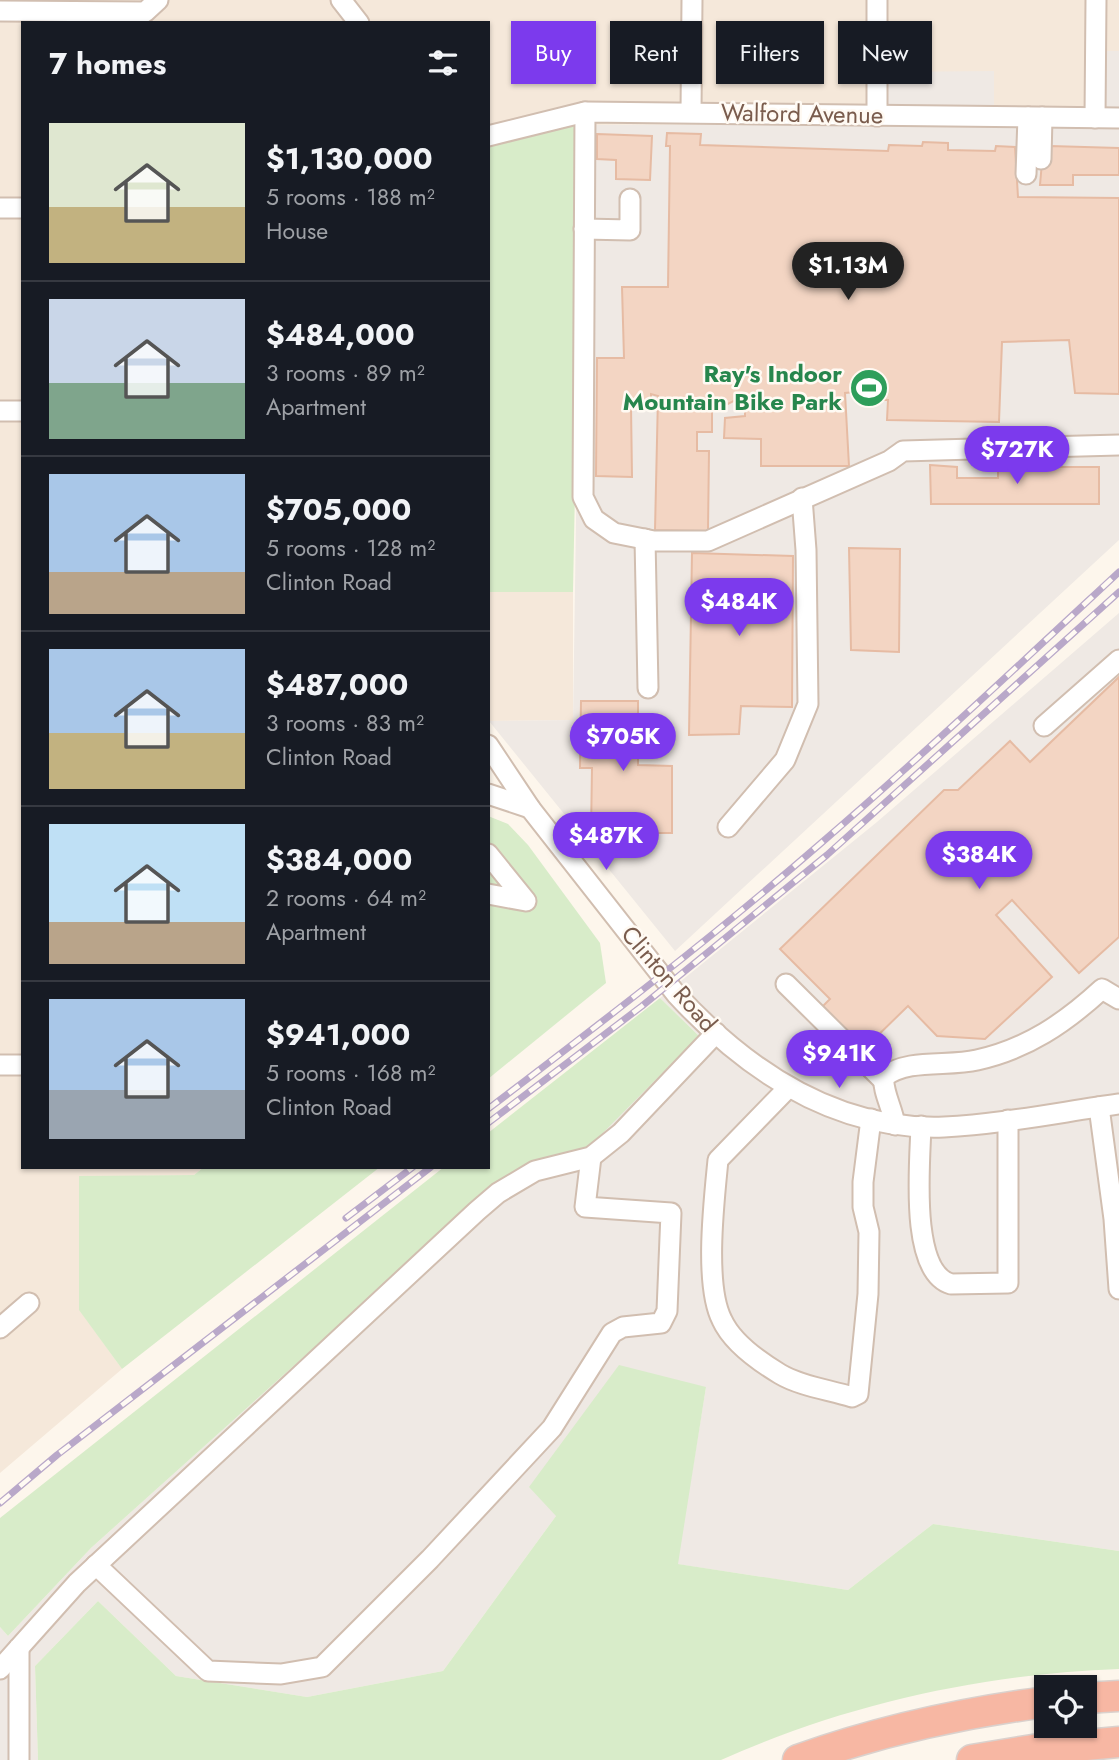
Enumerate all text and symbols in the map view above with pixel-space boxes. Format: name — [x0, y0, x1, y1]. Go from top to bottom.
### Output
chip: Buy — [511, 21, 596, 84]
chip: Rent — [610, 21, 702, 84]
chip: Filters — [716, 21, 824, 84]
chip: New — [838, 21, 932, 84]
text: 7 homes — [49, 42, 166, 85]
icon: filters — [424, 44, 462, 82]
street label: Walford Avenue — [721, 95, 883, 132]
text: $1,130,000 — [266, 137, 433, 180]
icon: home — [105, 151, 189, 235]
text: 5 rooms · 188 m² — [266, 180, 435, 214]
text: House — [266, 214, 328, 248]
pin: $1.13M — [791, 243, 905, 302]
text: $1.13M — [808, 248, 888, 282]
text: $484,000 — [266, 313, 415, 356]
icon: home — [105, 327, 189, 411]
text: 3 rooms · 89 m² — [266, 356, 425, 390]
place label: Ray's Indoor Mountain Bike Park — [623, 356, 842, 419]
sports icon: Ray's Indoor Mountain Bike Park — [848, 367, 890, 409]
text: Apartment — [266, 390, 366, 424]
pin: $727K — [968, 426, 1066, 486]
text: $727K — [980, 432, 1054, 466]
text: $705,000 — [266, 488, 411, 531]
icon: home — [105, 502, 189, 586]
text: 5 rooms · 128 m² — [266, 531, 435, 565]
text: Clinton Road — [266, 565, 392, 599]
pin: $484K — [690, 578, 788, 638]
text: $484K — [701, 584, 777, 618]
text: $487,000 — [266, 663, 408, 706]
icon: home — [105, 677, 189, 761]
text: 3 rooms · 83 m² — [266, 706, 424, 740]
pin: $705K — [574, 714, 672, 773]
text: $705K — [586, 719, 660, 753]
text: Clinton Road — [266, 740, 392, 774]
pin: $487K — [557, 812, 655, 872]
text: $487K — [569, 818, 643, 852]
pin: $384K — [930, 832, 1028, 891]
text: $384K — [941, 837, 1017, 871]
text: $384,000 — [266, 838, 412, 881]
icon: home — [105, 852, 189, 936]
text: 2 rooms · 64 m² — [266, 881, 426, 915]
text: Apartment — [266, 915, 366, 949]
street label: Clinton Road — [613, 918, 726, 1040]
text: $941,000 — [266, 1013, 410, 1056]
icon: home — [105, 1027, 189, 1111]
pin: $941K — [790, 1030, 888, 1090]
text: $941K — [802, 1036, 876, 1070]
text: 5 rooms · 168 m² — [266, 1056, 435, 1090]
text: Clinton Road — [266, 1090, 392, 1124]
map controls — [1034, 1675, 1097, 1738]
button: locate — [1034, 1675, 1097, 1738]

